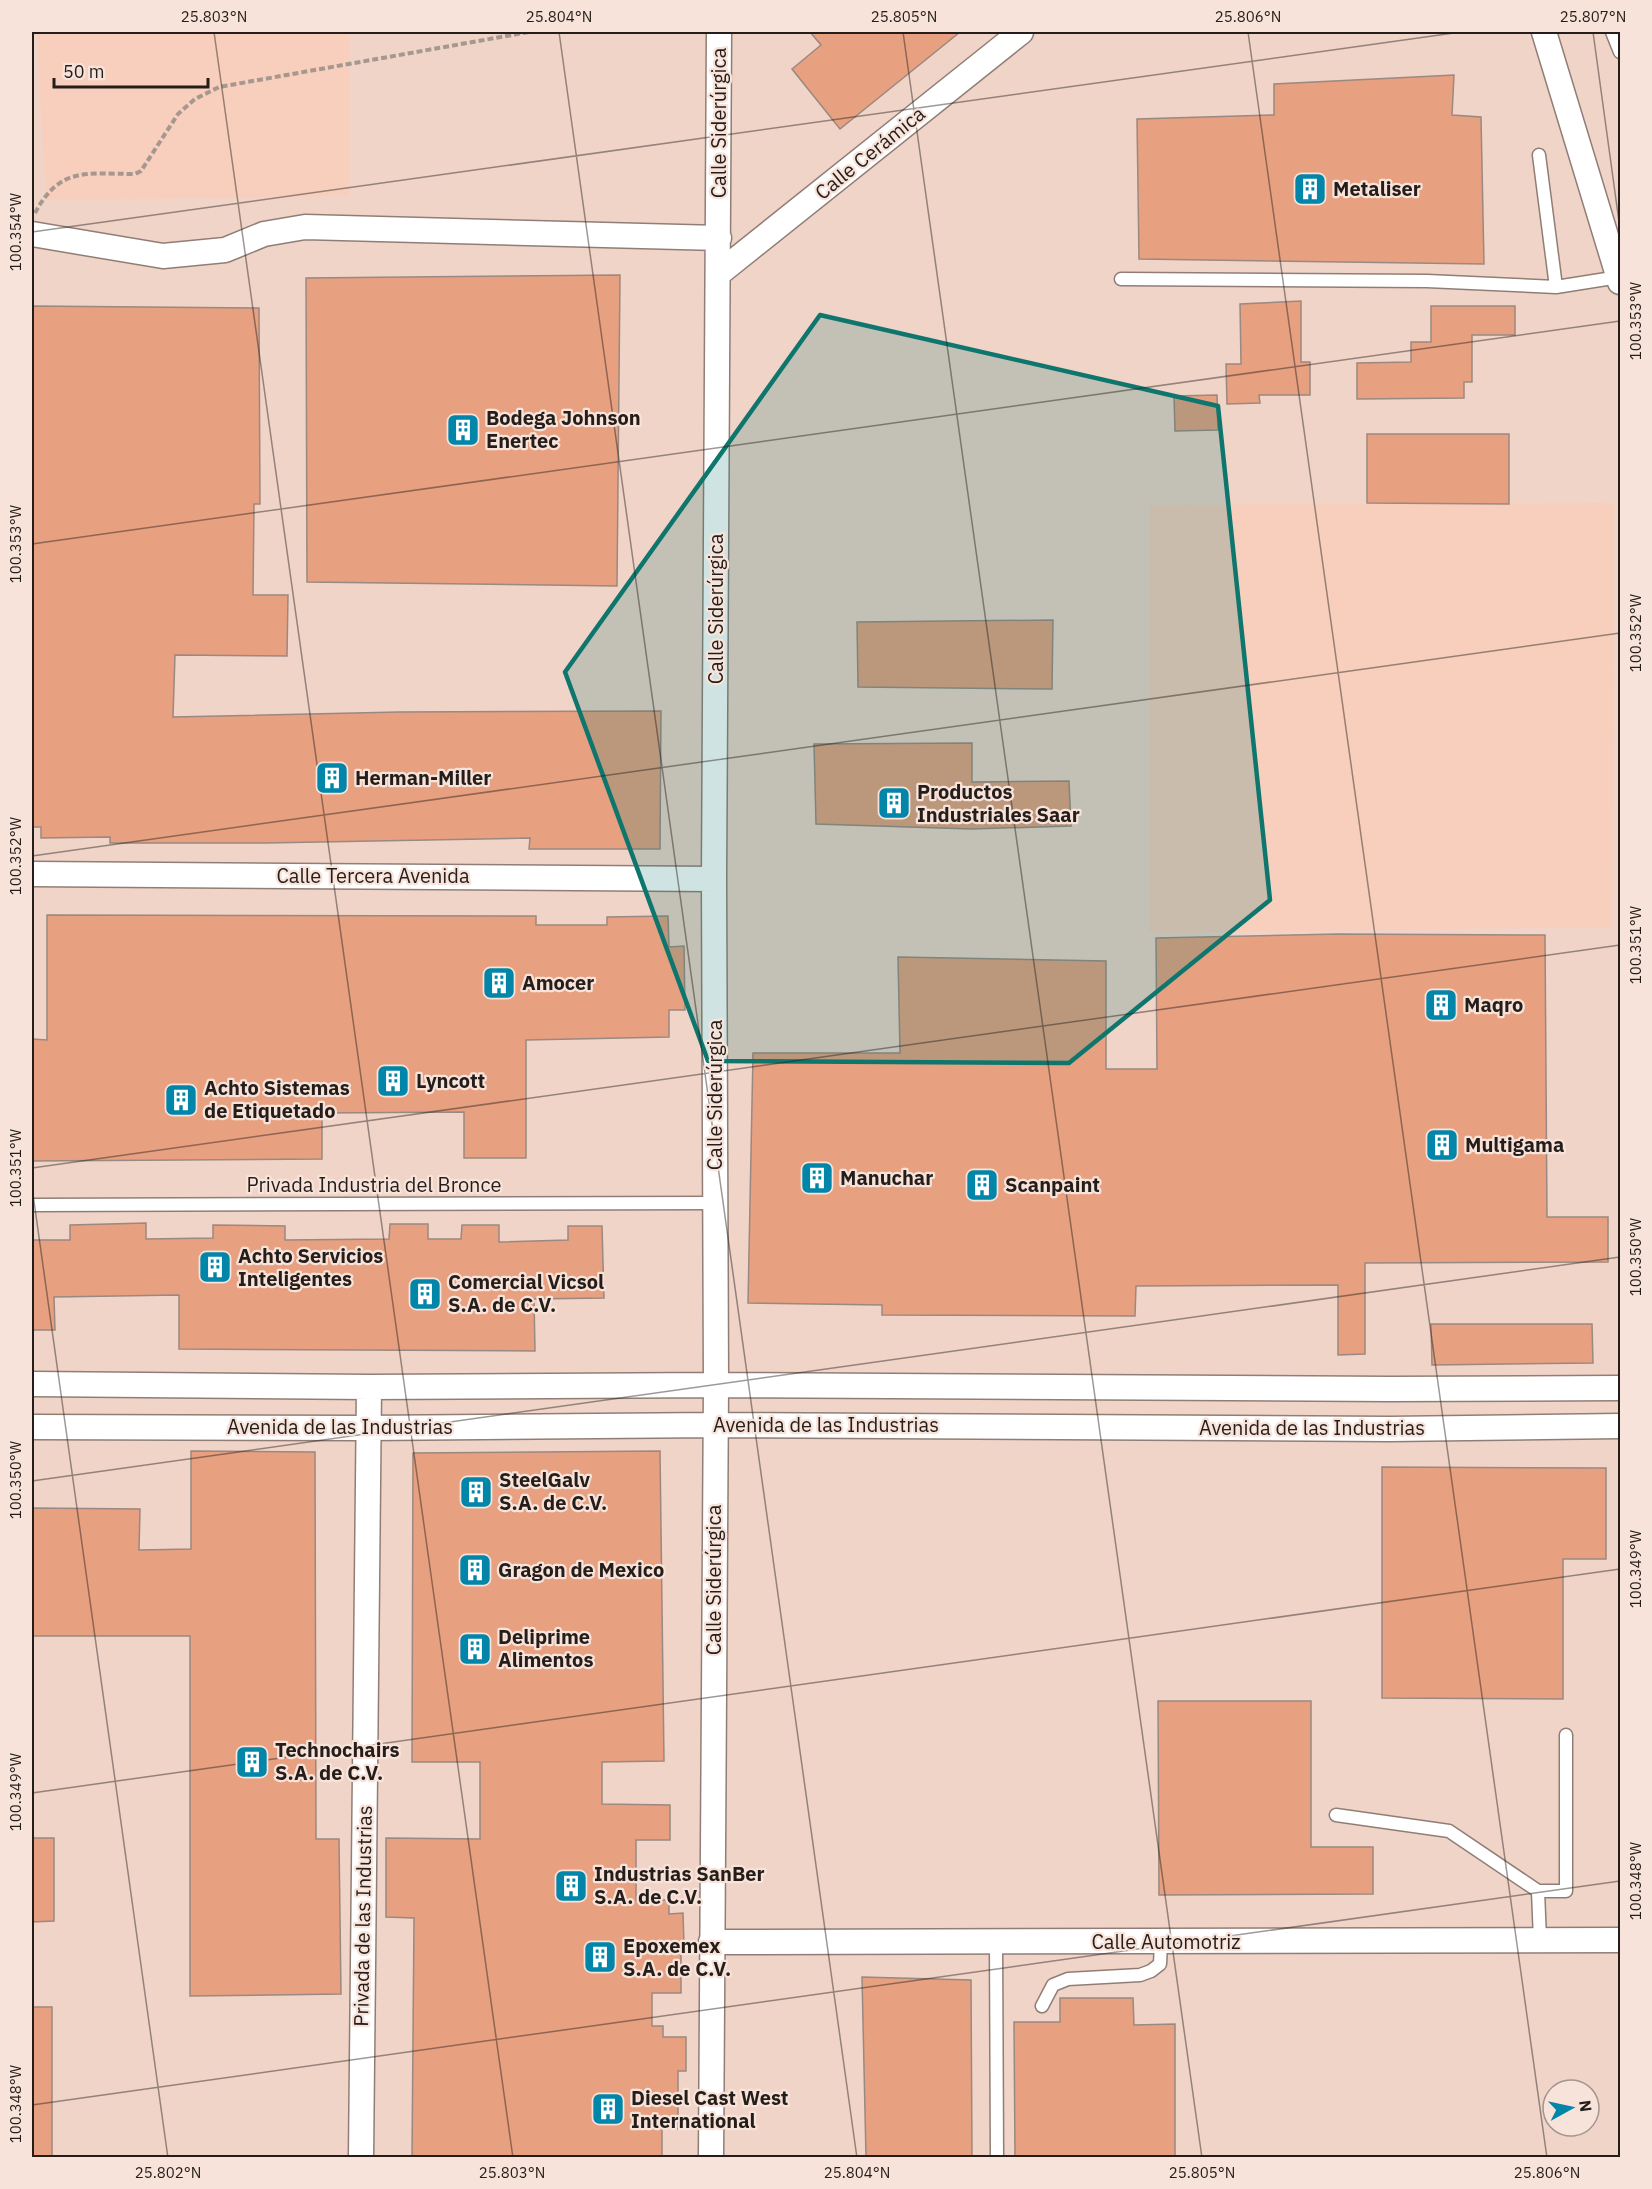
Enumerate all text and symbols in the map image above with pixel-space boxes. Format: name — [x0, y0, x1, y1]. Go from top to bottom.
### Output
text: 25.803°N — [181, 7, 247, 26]
text: 25.804°N — [526, 7, 592, 26]
text: 25.805°N — [871, 7, 937, 26]
text: 25.806°N — [1215, 7, 1281, 26]
text: 25.807°N — [1560, 7, 1626, 26]
street label: Calle Siderúrgica — [705, 47, 732, 198]
scale bar — [54, 51, 208, 89]
text: 50 m — [63, 60, 105, 83]
street label: Calle Cerámica — [809, 100, 931, 205]
building icon: Metaliser — [1292, 171, 1328, 207]
place label: Metaliser — [1333, 175, 1421, 202]
text: 100.354°W — [6, 192, 25, 271]
text: 100.353°W — [1626, 281, 1645, 360]
place label: Bodega Johnson Enertec — [486, 404, 641, 454]
building icon: Bodega Johnson Enertec — [445, 412, 481, 448]
text: 100.353°W — [6, 504, 25, 583]
street label: Calle Siderúrgica — [702, 533, 729, 684]
text: 100.352°W — [1626, 593, 1645, 672]
building icon: Herman-Miller — [314, 760, 350, 796]
place label: Herman-Miller — [355, 764, 491, 791]
place label: Productos Industriales Saar — [917, 778, 1080, 828]
building icon: Productos Industriales Saar — [876, 785, 912, 821]
text: 100.352°W — [6, 816, 25, 895]
street label: Calle Tercera Avenida — [276, 862, 470, 889]
text: 100.351°W — [1626, 905, 1645, 984]
building icon: Amocer — [481, 965, 517, 1001]
place label: Amocer — [522, 969, 594, 996]
building icon: Maqro — [1423, 987, 1459, 1023]
place label: Maqro — [1464, 991, 1523, 1018]
street label: Calle Siderúrgica — [701, 1019, 728, 1170]
building icon: Lyncott — [375, 1063, 411, 1099]
place label: Lyncott — [416, 1067, 485, 1094]
place label: Achto Sistemas de Etiquetado — [204, 1074, 350, 1124]
building icon: Achto Sistemas de Etiquetado — [163, 1082, 199, 1118]
building icon: Multigama — [1424, 1127, 1460, 1163]
text: 100.351°W — [6, 1128, 25, 1207]
place label: Multigama — [1465, 1131, 1564, 1158]
building icon: Manuchar — [799, 1160, 835, 1196]
place label: Manuchar — [840, 1164, 933, 1191]
building icon: Scanpaint — [964, 1167, 1000, 1203]
street label: Privada Industria del Bronce — [247, 1171, 501, 1198]
place label: Scanpaint — [1005, 1171, 1100, 1198]
text: 100.350°W — [1626, 1217, 1645, 1296]
place label: Achto Servicios Inteligentes — [238, 1242, 383, 1292]
building icon: Achto Servicios Inteligentes — [197, 1249, 233, 1285]
place label: Comercial Vicsol S.A. de C.V. — [448, 1268, 604, 1318]
building icon: Comercial Vicsol S.A. de C.V. — [407, 1276, 443, 1312]
street label: Avenida de las Industrias — [713, 1411, 939, 1438]
street label: Avenida de las Industrias — [227, 1413, 453, 1440]
street label: Avenida de las Industrias — [1199, 1414, 1425, 1441]
text: 100.350°W — [6, 1440, 25, 1519]
place label: SteelGalv S.A. de C.V. — [499, 1466, 607, 1516]
building icon: SteelGalv S.A. de C.V. — [458, 1474, 494, 1510]
street label: Calle Siderúrgica — [700, 1504, 727, 1655]
text: 100.349°W — [1626, 1529, 1645, 1608]
building icon: Gragon de Mexico — [457, 1552, 493, 1588]
place label: Gragon de Mexico — [498, 1556, 664, 1583]
place label: Deliprime Alimentos — [498, 1623, 593, 1673]
building icon: Deliprime Alimentos — [457, 1631, 493, 1667]
place label: Technochairs S.A. de C.V. — [275, 1736, 400, 1786]
building icon: Technochairs S.A. de C.V. — [234, 1744, 270, 1780]
text: 100.349°W — [6, 1752, 25, 1831]
street label: Privada de las Industrias — [347, 1805, 378, 2027]
text: 100.348°W — [1626, 1841, 1645, 1920]
place label: Industrias SanBer S.A. de C.V. — [594, 1860, 765, 1910]
building icon: Industrias SanBer S.A. de C.V. — [553, 1868, 589, 1904]
street label: Calle Automotriz — [1091, 1928, 1241, 1955]
place label: Epoxemex S.A. de C.V. — [623, 1932, 731, 1982]
building icon: Epoxemex S.A. de C.V. — [582, 1939, 618, 1975]
text: 100.348°W — [6, 2064, 25, 2143]
north arrow — [1541, 2078, 1601, 2138]
place label: Diesel Cast West International — [631, 2084, 788, 2134]
building icon: Diesel Cast West International — [590, 2091, 626, 2127]
text: N — [1575, 2099, 1597, 2113]
text: 25.802°N — [135, 2163, 201, 2182]
text: 25.803°N — [479, 2163, 545, 2182]
text: 25.804°N — [824, 2163, 890, 2182]
text: 25.805°N — [1169, 2163, 1235, 2182]
text: 25.806°N — [1514, 2163, 1580, 2182]

